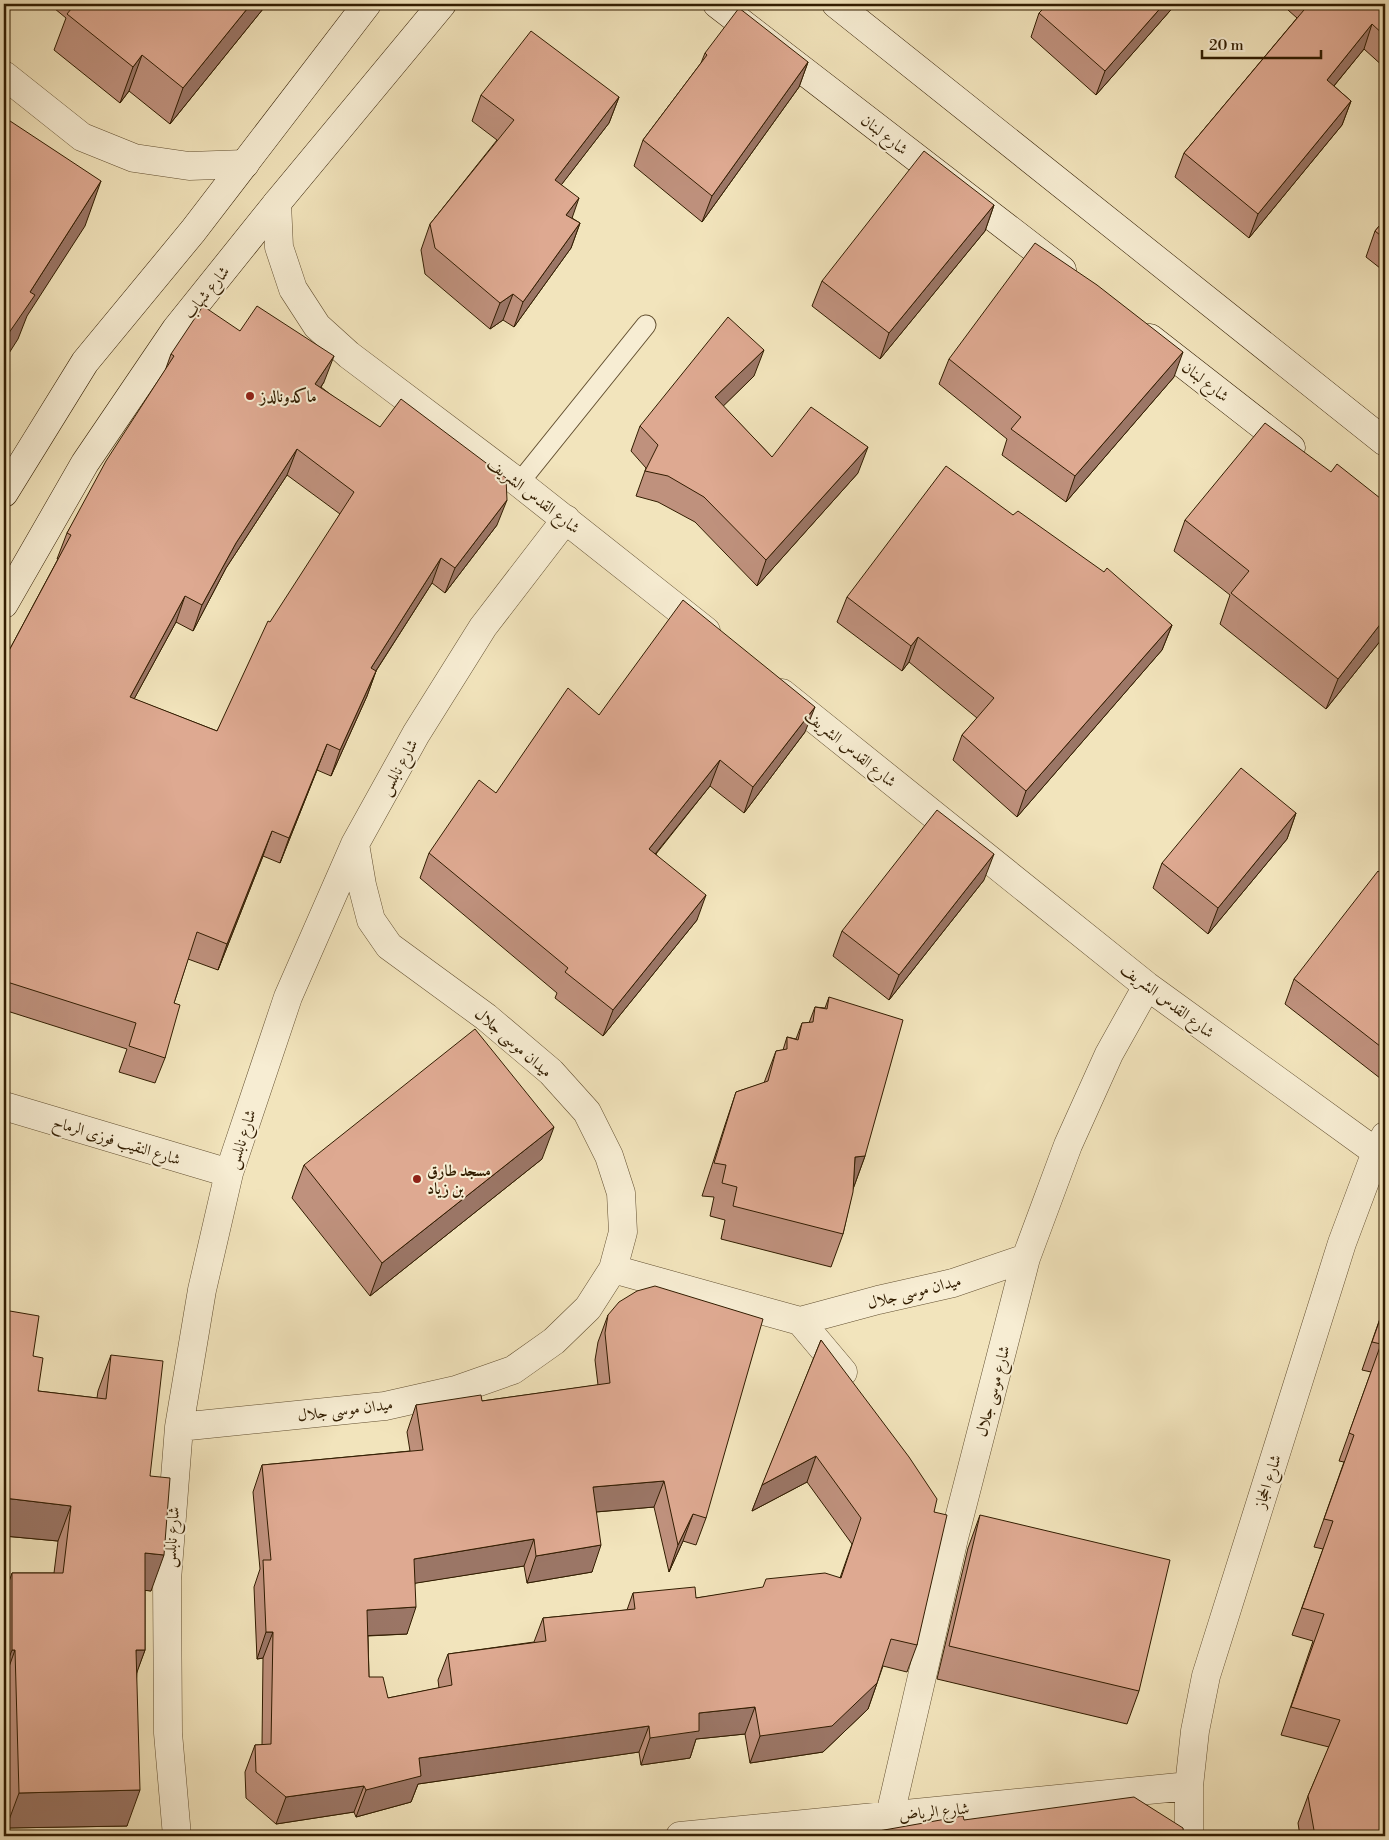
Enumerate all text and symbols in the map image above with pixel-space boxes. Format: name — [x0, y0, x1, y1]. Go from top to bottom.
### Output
scale bar — [1202, 28, 1320, 60]
text: 20 m — [1209, 36, 1244, 55]
street label: شارع لبنان — [855, 110, 912, 162]
street label: شارع شهاب — [179, 262, 237, 325]
street label: شارع لبنان — [1176, 357, 1233, 409]
place label: ماكدونالدز — [258, 387, 317, 407]
marker: ماكدونالدز — [244, 390, 256, 402]
street label: شارع القدس الشريف — [481, 453, 584, 541]
street label: شارع القدس الشريف — [799, 706, 900, 794]
street label: شارع نابلس — [375, 736, 425, 801]
street label: شارع القدس الشريف — [1115, 959, 1218, 1045]
street label: ميدان موسى جلال — [470, 1004, 556, 1083]
street label: شارع نابلس — [223, 1107, 264, 1172]
street label: شارع النقيب فوزى الرماح — [49, 1112, 183, 1174]
place label: مسجد طارق بن زياد — [427, 1161, 491, 1199]
marker: مسجد طارق بن زياد — [411, 1173, 423, 1185]
street label: ميدان موسى جلال — [865, 1271, 964, 1314]
street label: شارع موسى جلال — [971, 1343, 1018, 1440]
street label: ميدان موسى جلال — [296, 1394, 394, 1427]
street label: شارع الحجاز — [1249, 1452, 1289, 1514]
street label: شارع نابلس — [160, 1506, 187, 1569]
street label: شارع الرياض — [898, 1798, 971, 1829]

